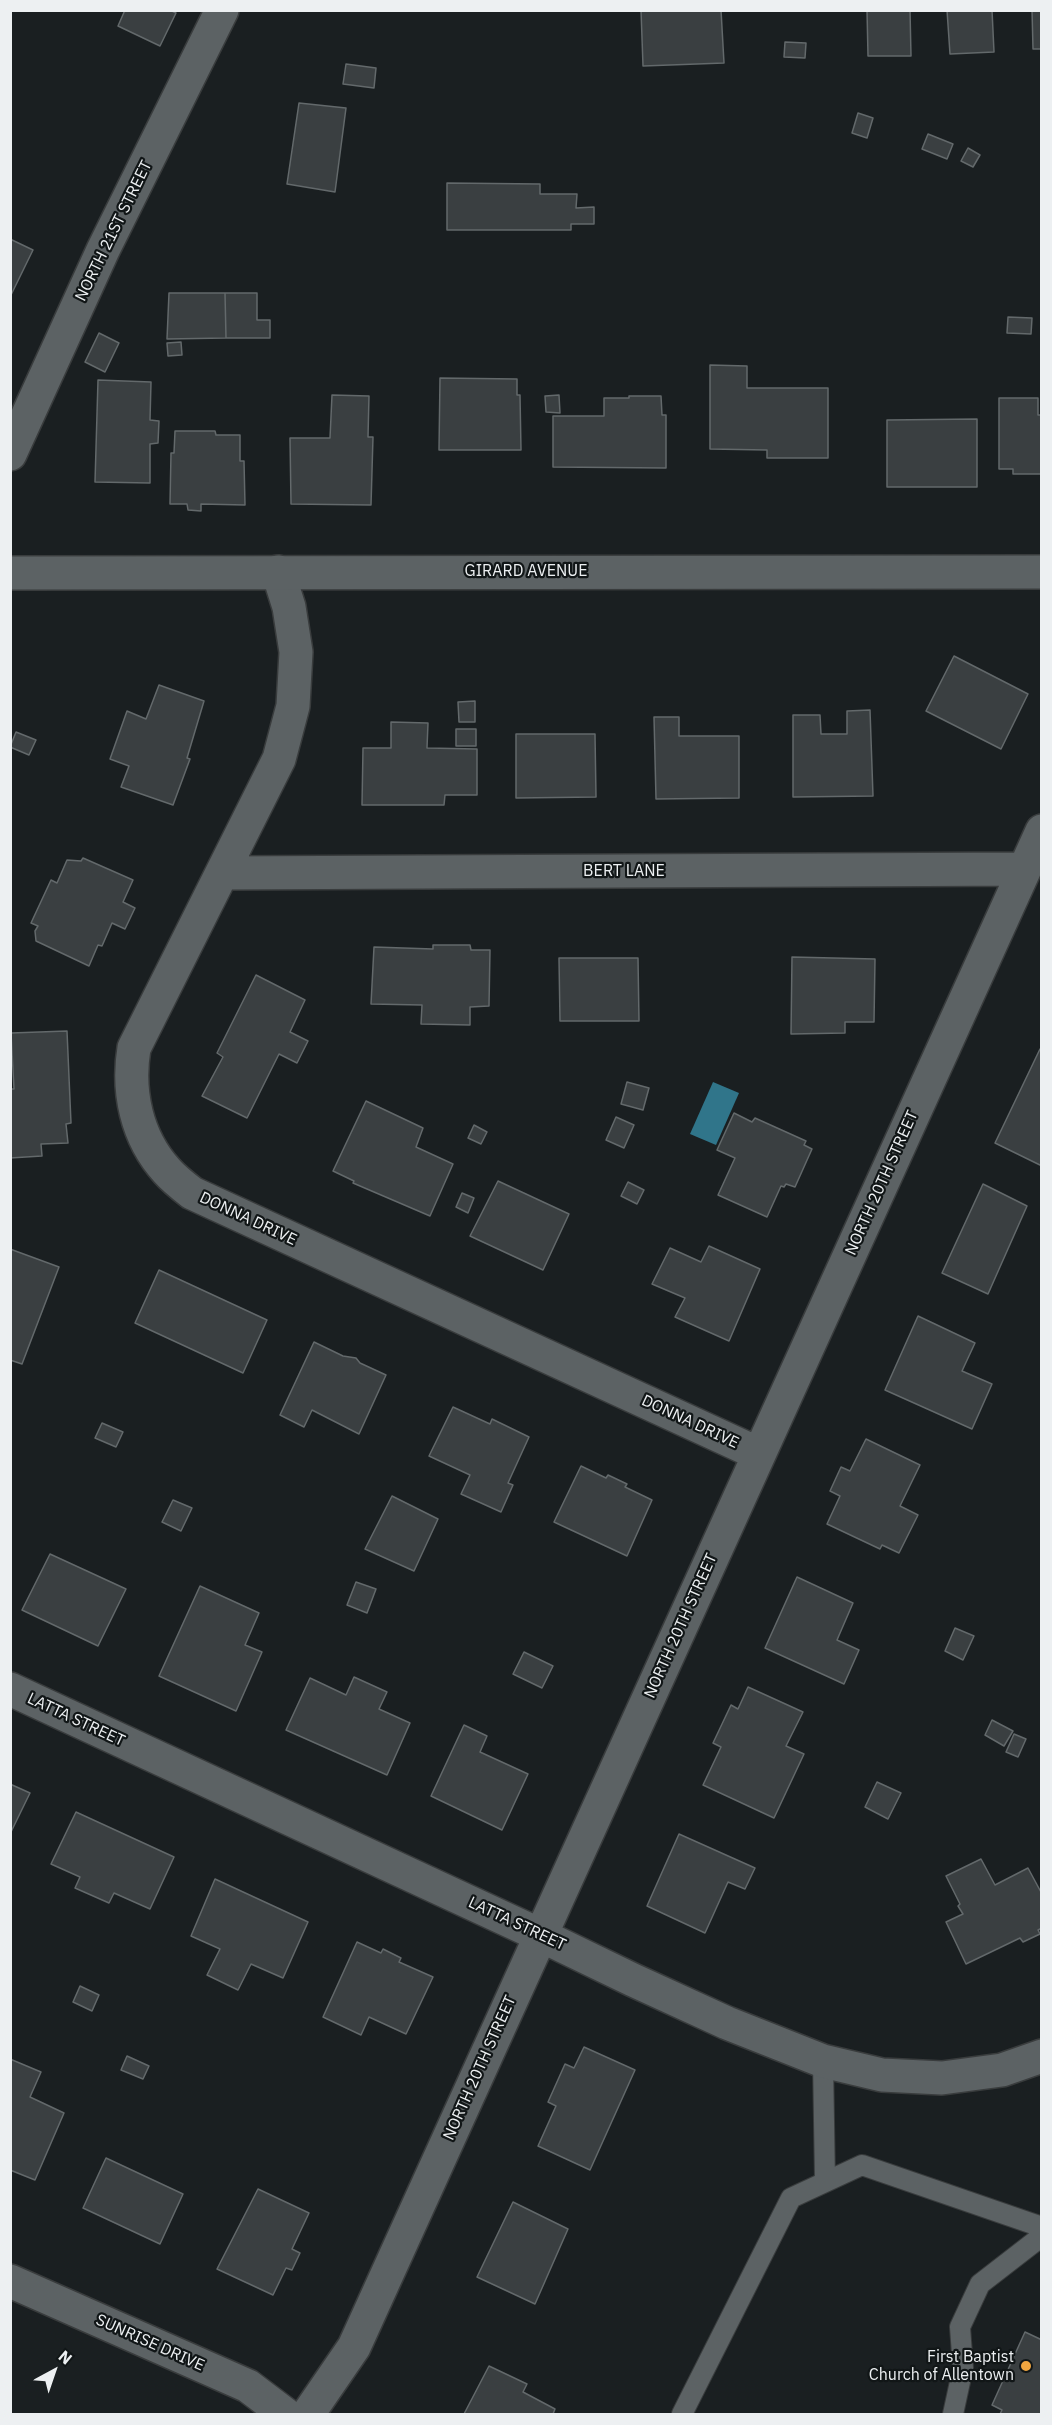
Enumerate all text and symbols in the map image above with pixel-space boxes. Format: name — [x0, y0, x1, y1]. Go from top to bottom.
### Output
street label: NORTH 21ST STREET — [72, 157, 156, 305]
street label: GIRARD AVENUE — [465, 561, 587, 581]
street label: BERT LANE — [583, 861, 665, 881]
street label: NORTH 20TH STREET — [841, 1108, 923, 1258]
street label: DONNA DRIVE — [196, 1188, 300, 1250]
street label: DONNA DRIVE — [638, 1391, 742, 1453]
street label: NORTH 20TH STREET — [640, 1551, 722, 1701]
street label: LATTA STREET — [24, 1689, 128, 1751]
street label: LATTA STREET — [465, 1893, 569, 1955]
street label: NORTH 20TH STREET — [439, 1993, 521, 2143]
street label: SUNRISE DRIVE — [93, 2310, 207, 2376]
north arrow — [24, 2341, 84, 2401]
text: N — [55, 2346, 76, 2369]
place label: First Baptist Church of Allentown — [869, 2347, 1014, 2385]
marker: First Baptist Church of Allentown — [1019, 2359, 1033, 2373]

